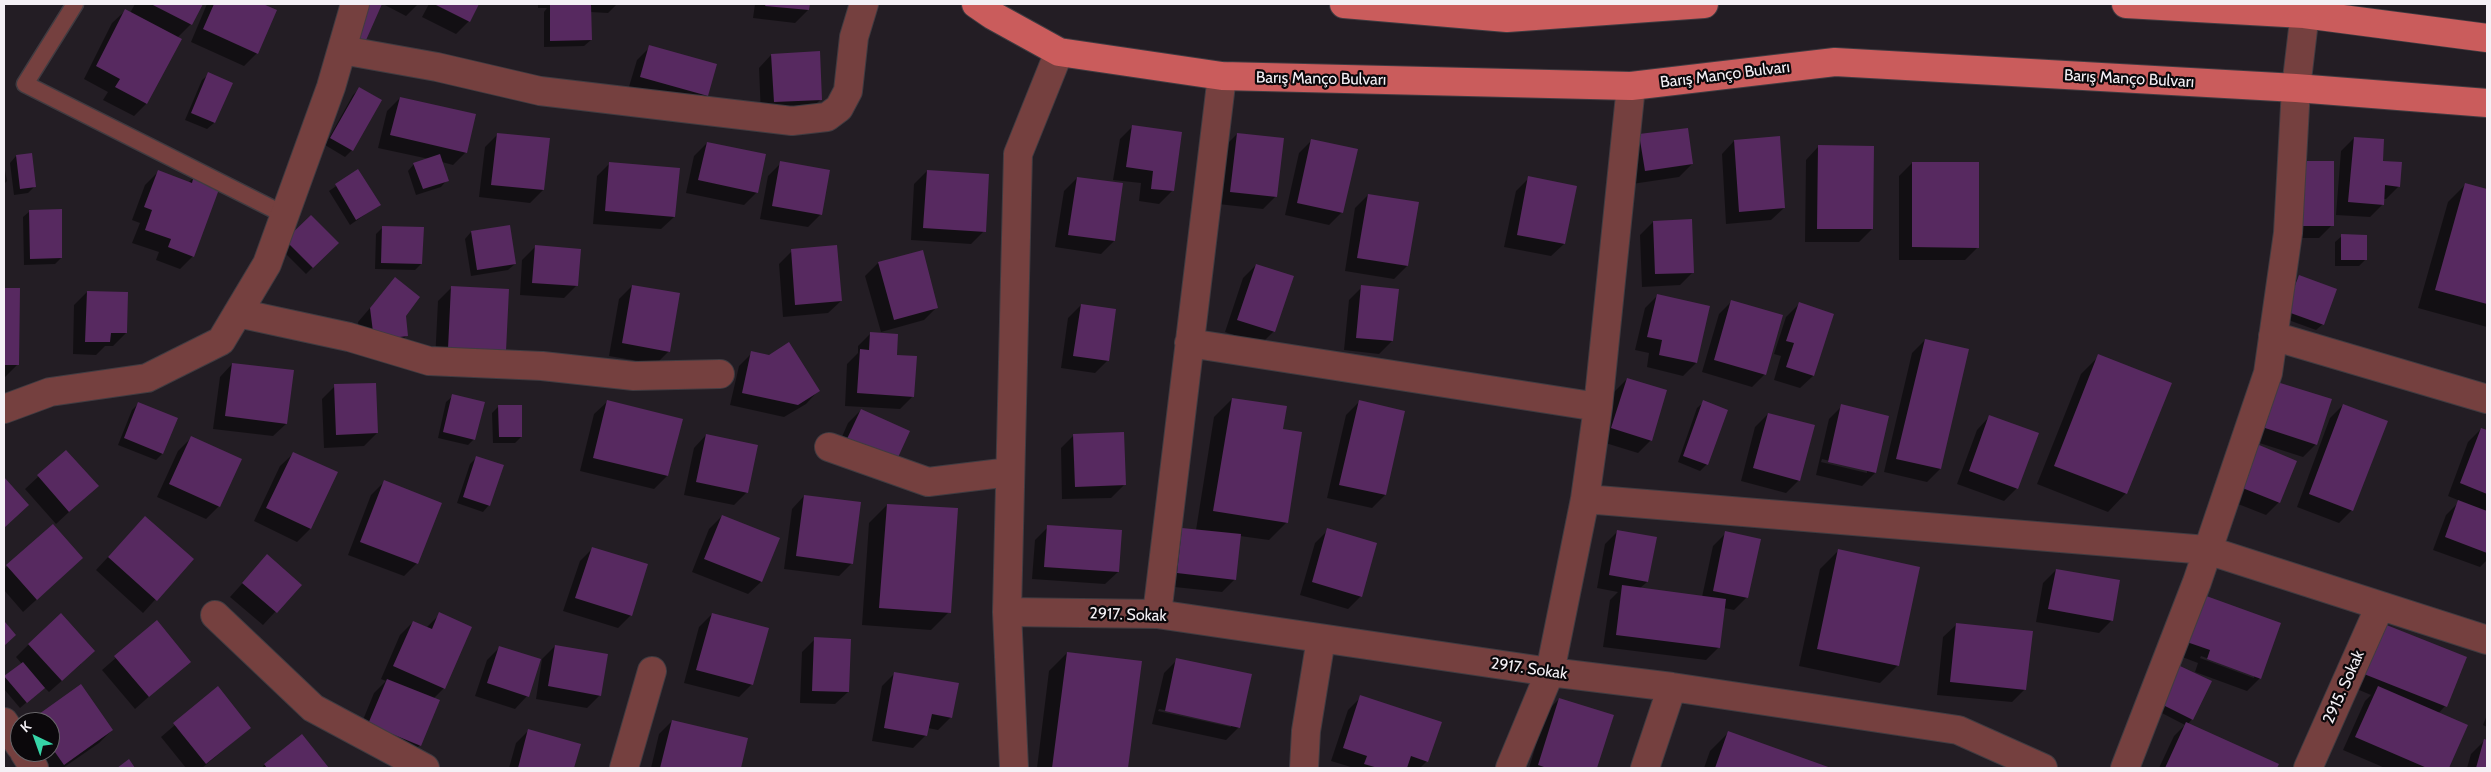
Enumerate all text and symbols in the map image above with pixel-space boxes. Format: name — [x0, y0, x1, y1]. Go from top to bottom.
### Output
street label: Barış Manço Bulvarı — [1659, 58, 1791, 92]
street label: Barış Manço Bulvarı — [2063, 66, 2195, 92]
street label: Barış Manço Bulvarı — [1256, 68, 1386, 90]
street label: 2917. Sokak — [1089, 604, 1167, 626]
street label: 2915. Sokak — [2319, 647, 2369, 727]
street label: 2917. Sokak — [1489, 654, 1569, 684]
north arrow — [10, 712, 60, 762]
text: K — [16, 717, 35, 736]

